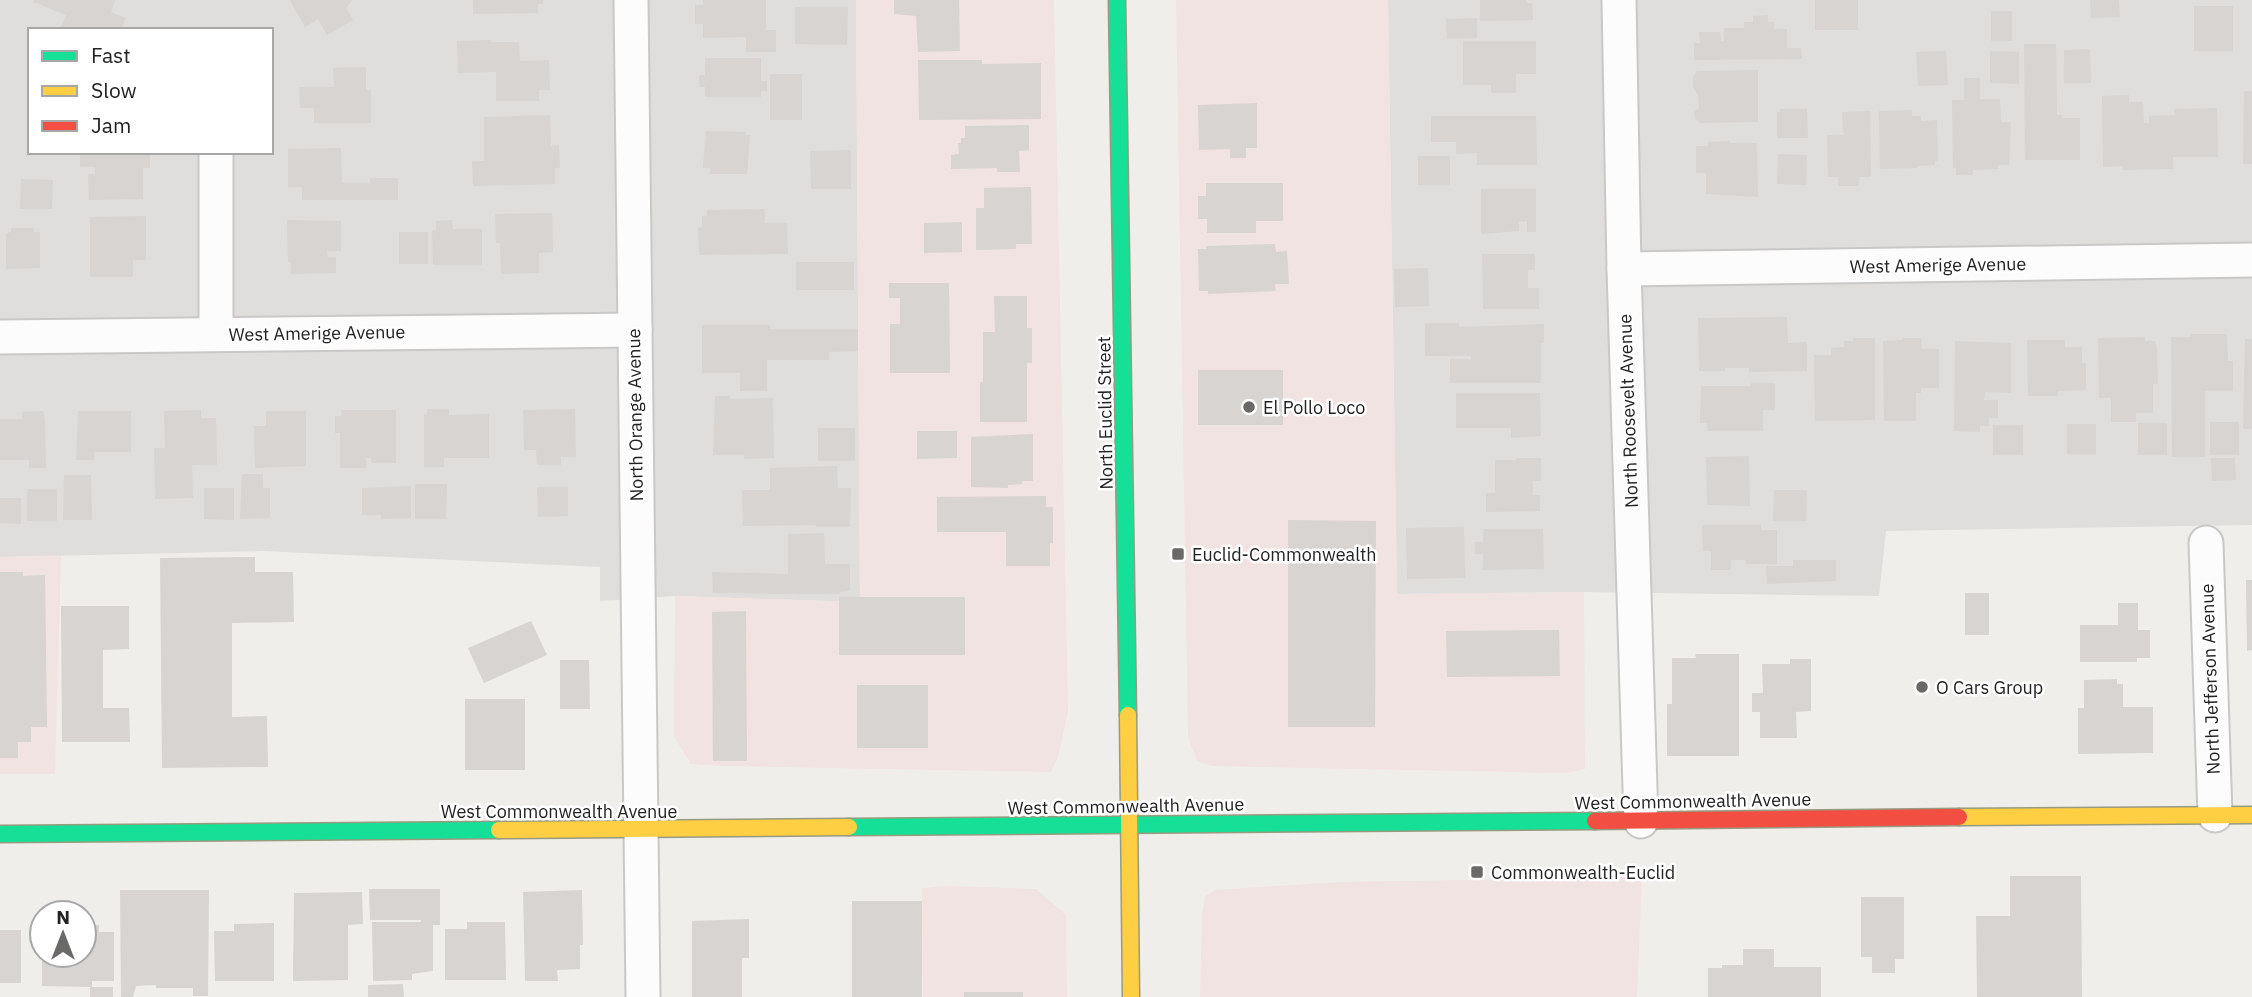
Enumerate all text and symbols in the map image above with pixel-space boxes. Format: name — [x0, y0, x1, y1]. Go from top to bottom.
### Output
legend — [28, 28, 273, 154]
text: Fast — [91, 41, 131, 69]
text: Slow — [91, 76, 137, 104]
text: Jam — [91, 111, 131, 139]
street label: West Amerige Avenue — [1849, 252, 2027, 278]
street label: North Roosevelt Avenue — [1613, 313, 1643, 508]
street label: West Amerige Avenue — [228, 320, 406, 346]
street label: North Orange Avenue — [622, 328, 648, 502]
street label: North Euclid Street — [1092, 336, 1118, 490]
place label: El Pollo Loco — [1263, 396, 1365, 419]
marker: El Pollo Loco — [1241, 399, 1257, 415]
place label: Euclid-Commonwealth — [1192, 543, 1377, 566]
marker: Euclid-Commonwealth — [1170, 546, 1186, 562]
street label: North Jefferson Avenue — [2195, 583, 2225, 775]
place label: O Cars Group — [1936, 676, 2043, 699]
marker: O Cars Group — [1914, 679, 1930, 695]
street label: West Commonwealth Avenue — [1574, 787, 1812, 815]
street label: West Commonwealth Avenue — [1007, 792, 1245, 820]
street label: West Commonwealth Avenue — [441, 800, 677, 823]
place label: Commonwealth-Euclid — [1491, 861, 1675, 884]
marker: Commonwealth-Euclid — [1469, 864, 1485, 880]
north arrow — [28, 899, 98, 969]
text: N — [56, 905, 70, 929]

